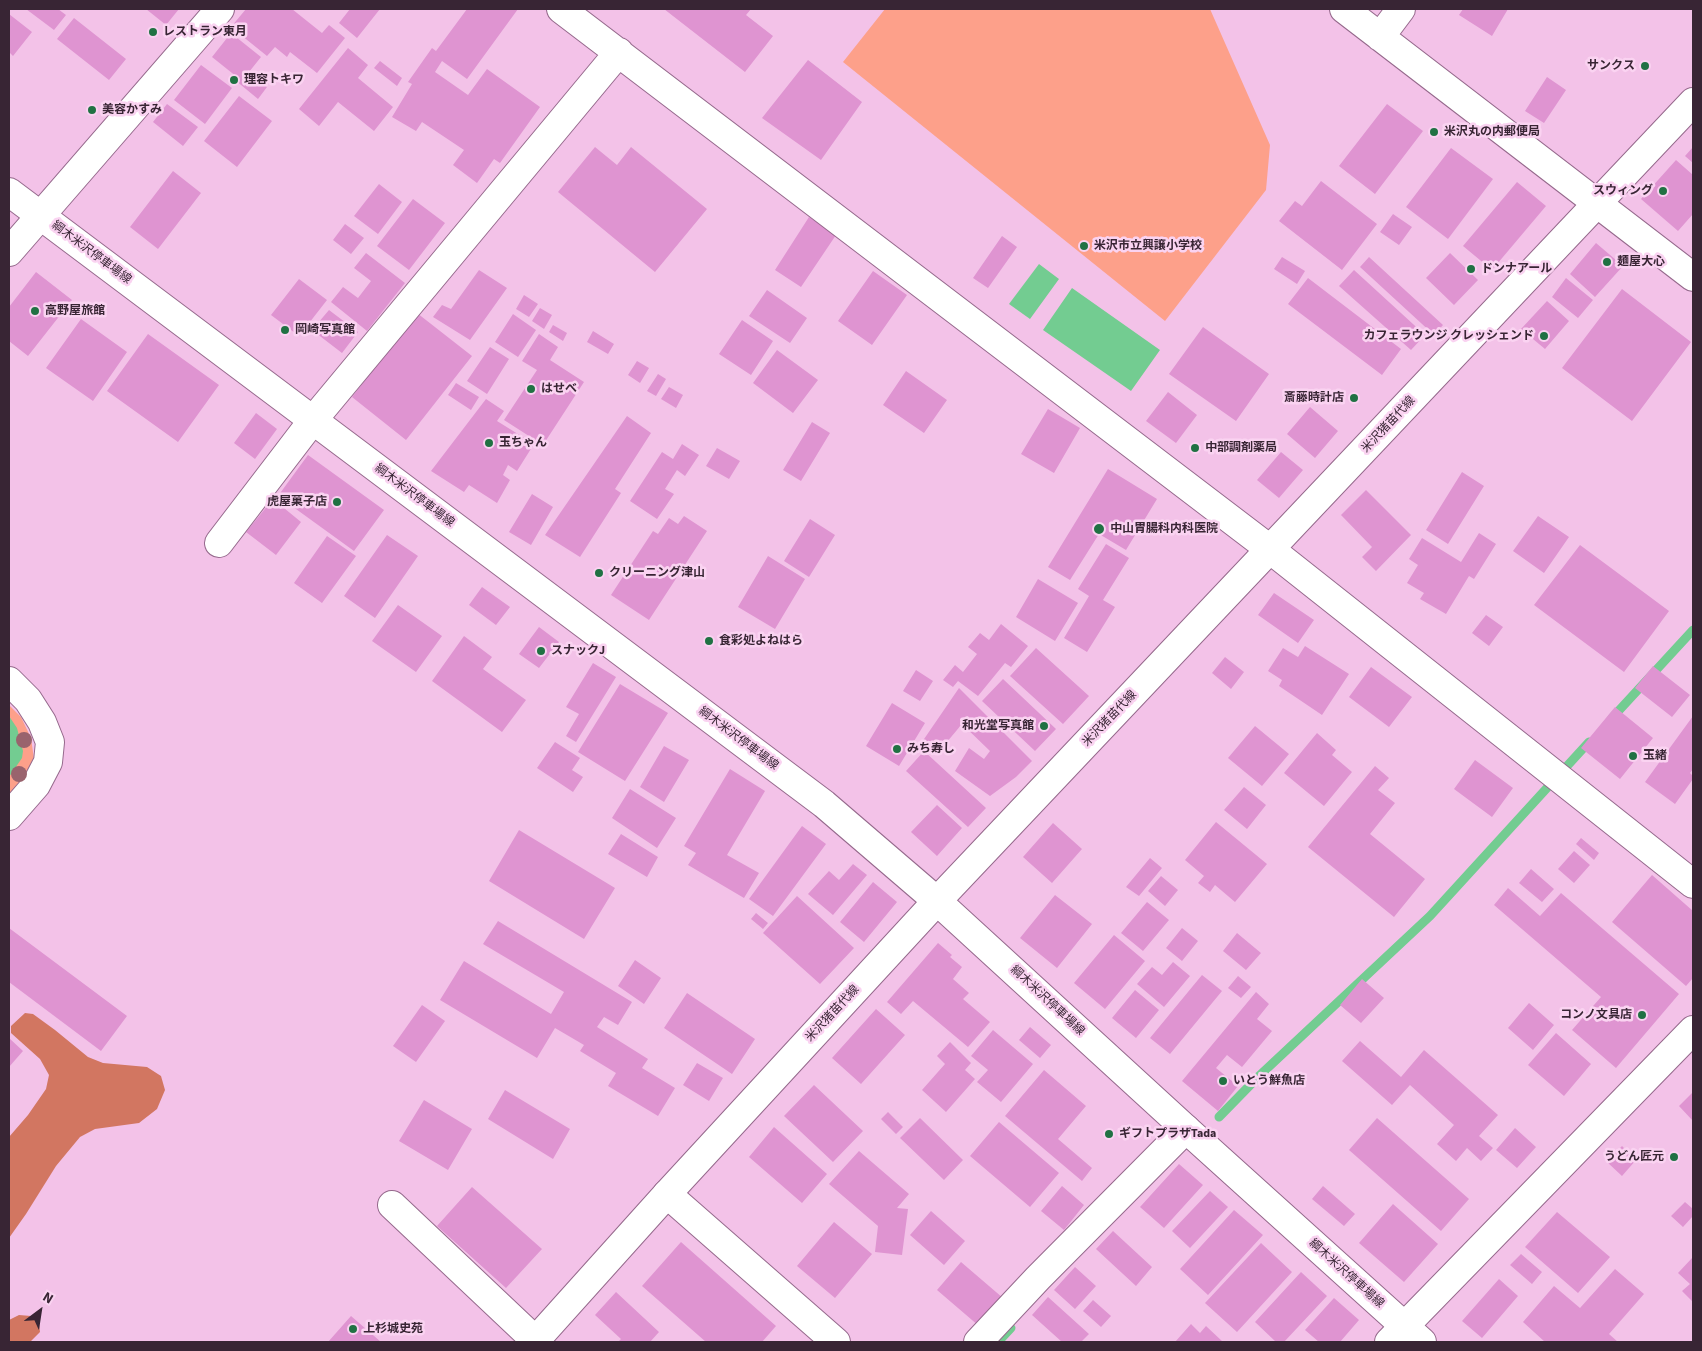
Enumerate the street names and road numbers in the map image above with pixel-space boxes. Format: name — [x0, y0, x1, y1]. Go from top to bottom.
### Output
street label: 綱木米沢停車場線 — [48, 218, 134, 288]
street label: 米沢猪苗代線 — [1359, 394, 1419, 456]
street label: 綱木米沢停車場線 — [371, 461, 457, 531]
street label: 米沢猪苗代線 — [1080, 688, 1140, 750]
street label: 綱木米沢停車場線 — [695, 704, 781, 774]
street label: 綱木米沢停車場線 — [1007, 963, 1087, 1039]
street label: 米沢猪苗代線 — [803, 983, 863, 1045]
street label: 綱木米沢停車場線 — [1306, 1237, 1386, 1311]

